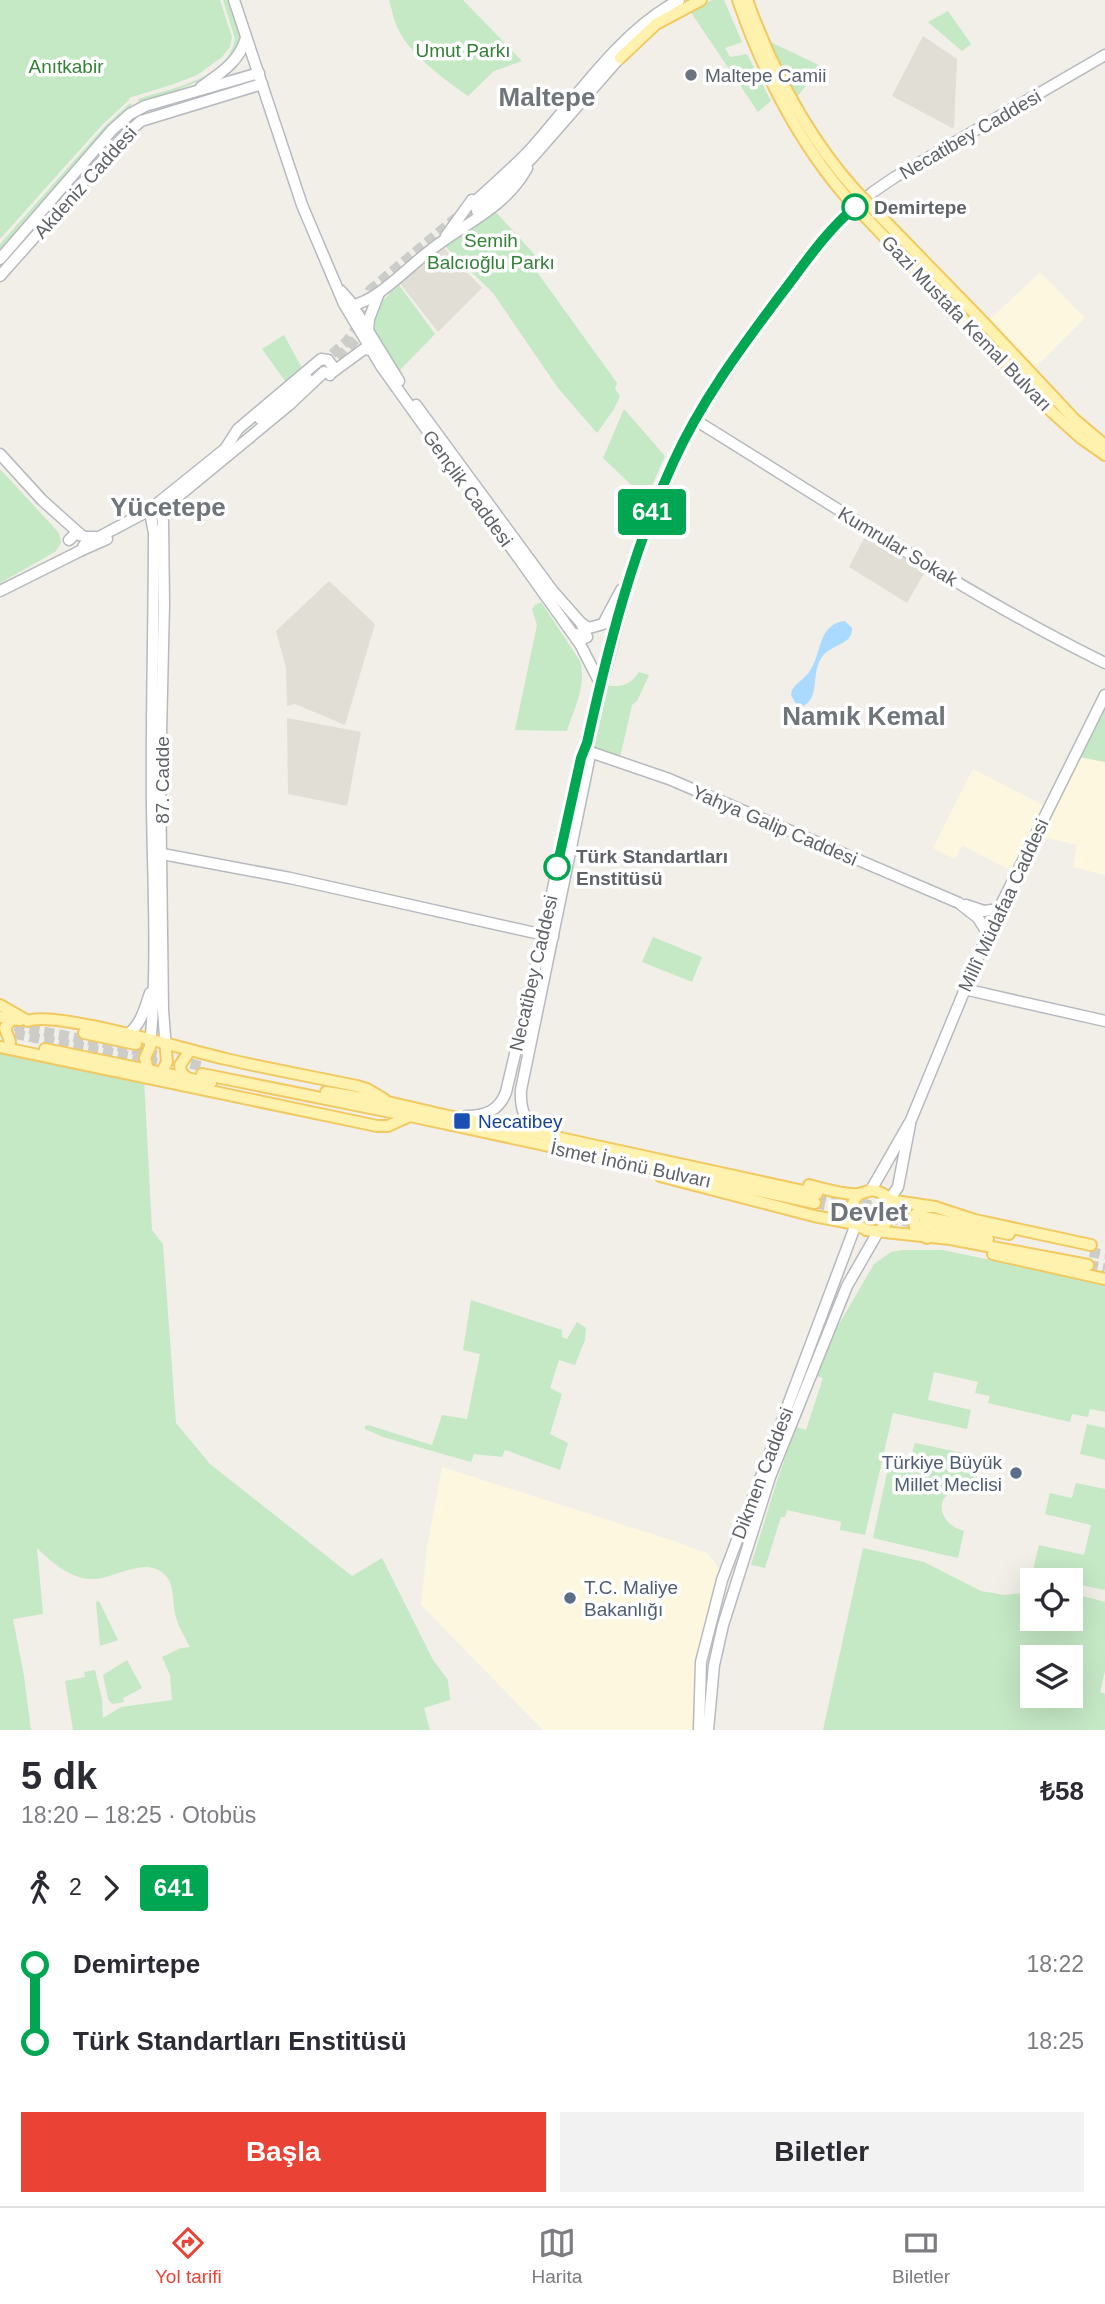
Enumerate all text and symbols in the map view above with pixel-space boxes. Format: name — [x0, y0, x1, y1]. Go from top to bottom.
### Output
park label: Umut Parkı — [415, 40, 511, 61]
park label: Anıtkabir — [29, 56, 104, 77]
place label: Maltepe Camii — [705, 65, 826, 86]
marker: Maltepe Camii — [683, 67, 699, 83]
district label: Maltepe — [499, 82, 595, 112]
street label: Necatibey Caddesi — [896, 85, 1045, 183]
street label: Akdeniz Caddesi — [30, 122, 141, 242]
marker: Demirtepe — [842, 194, 868, 220]
place label: Demirtepe — [874, 197, 967, 218]
park label: Semih Balcıoğlu Parkı — [427, 230, 555, 273]
street label: Gazi Mustafa Kemal Bulvarı — [877, 231, 1056, 415]
street label: Gençlik Caddesi — [418, 426, 517, 550]
line badge: 641 — [612, 489, 692, 535]
district label: Yücetepe — [110, 492, 226, 522]
text: 641 — [632, 498, 672, 525]
street label: Kumrular Sokak — [834, 503, 962, 590]
district label: Namık Kemal — [782, 701, 946, 731]
street label: 87. Cadde — [152, 736, 173, 824]
street label: Yahya Galip Caddesi — [689, 781, 860, 870]
street label: Millî Müdafaa Caddesi — [954, 816, 1053, 995]
place label: Türk Standartları Enstitüsü — [576, 846, 728, 889]
marker: Türk Standartları Enstitüsü — [544, 854, 570, 880]
street label: Necatibey Caddesi — [505, 893, 562, 1053]
marker: Necatibey — [452, 1111, 472, 1131]
place label: Necatibey — [478, 1111, 563, 1132]
street label: İsmet İnönü Bulvarı — [549, 1137, 713, 1192]
district label: Devlet — [830, 1197, 908, 1227]
street label: Dikmen Caddesi — [728, 1404, 797, 1542]
place label: Türkiye Büyük Millet Meclisi — [882, 1452, 1002, 1495]
marker: Türkiye Büyük Millet Meclisi — [1008, 1465, 1024, 1481]
map controls — [1020, 1568, 1083, 1708]
button: locate — [1020, 1568, 1083, 1631]
place label: T.C. Maliye Bakanlığı — [584, 1577, 678, 1620]
marker: T.C. Maliye Bakanlığı — [562, 1590, 578, 1606]
button: layers — [1020, 1645, 1083, 1708]
text: 5 dk — [21, 1755, 97, 1797]
text: ₺58 — [1040, 1776, 1084, 1806]
text: 18:20 – 18:25 · Otobüs — [21, 1802, 256, 1828]
icon: walk — [21, 1869, 59, 1907]
icon: forward — [92, 1869, 130, 1907]
text: 2 — [69, 1874, 82, 1900]
text: 641 — [154, 1874, 194, 1901]
text: Demirtepe — [73, 1949, 200, 1979]
text: 18:22 — [1026, 1951, 1084, 1977]
text: Türk Standartları Enstitüsü — [73, 2026, 407, 2056]
text: 18:25 — [1026, 2028, 1084, 2054]
button: Başla — [21, 2112, 546, 2192]
button: Biletler — [560, 2112, 1084, 2192]
tab: Yol tarifi — [155, 2224, 222, 2288]
tab: Harita — [532, 2224, 582, 2288]
tab: Biletler — [892, 2224, 950, 2288]

